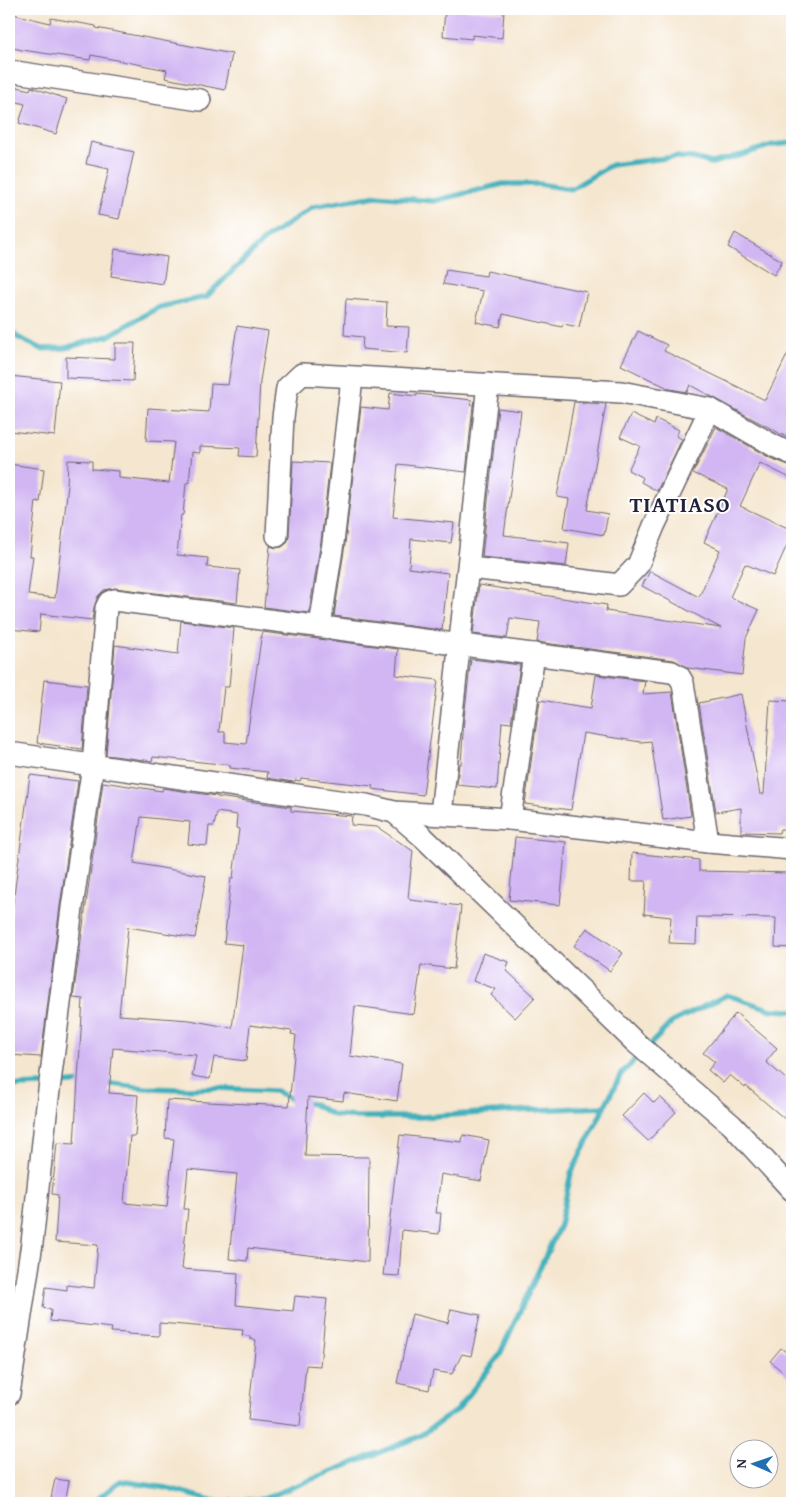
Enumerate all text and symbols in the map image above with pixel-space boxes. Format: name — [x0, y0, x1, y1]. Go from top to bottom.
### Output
district label: TIATIASO — [629, 488, 731, 520]
north arrow — [728, 1440, 778, 1490]
text: N — [731, 1458, 751, 1469]

